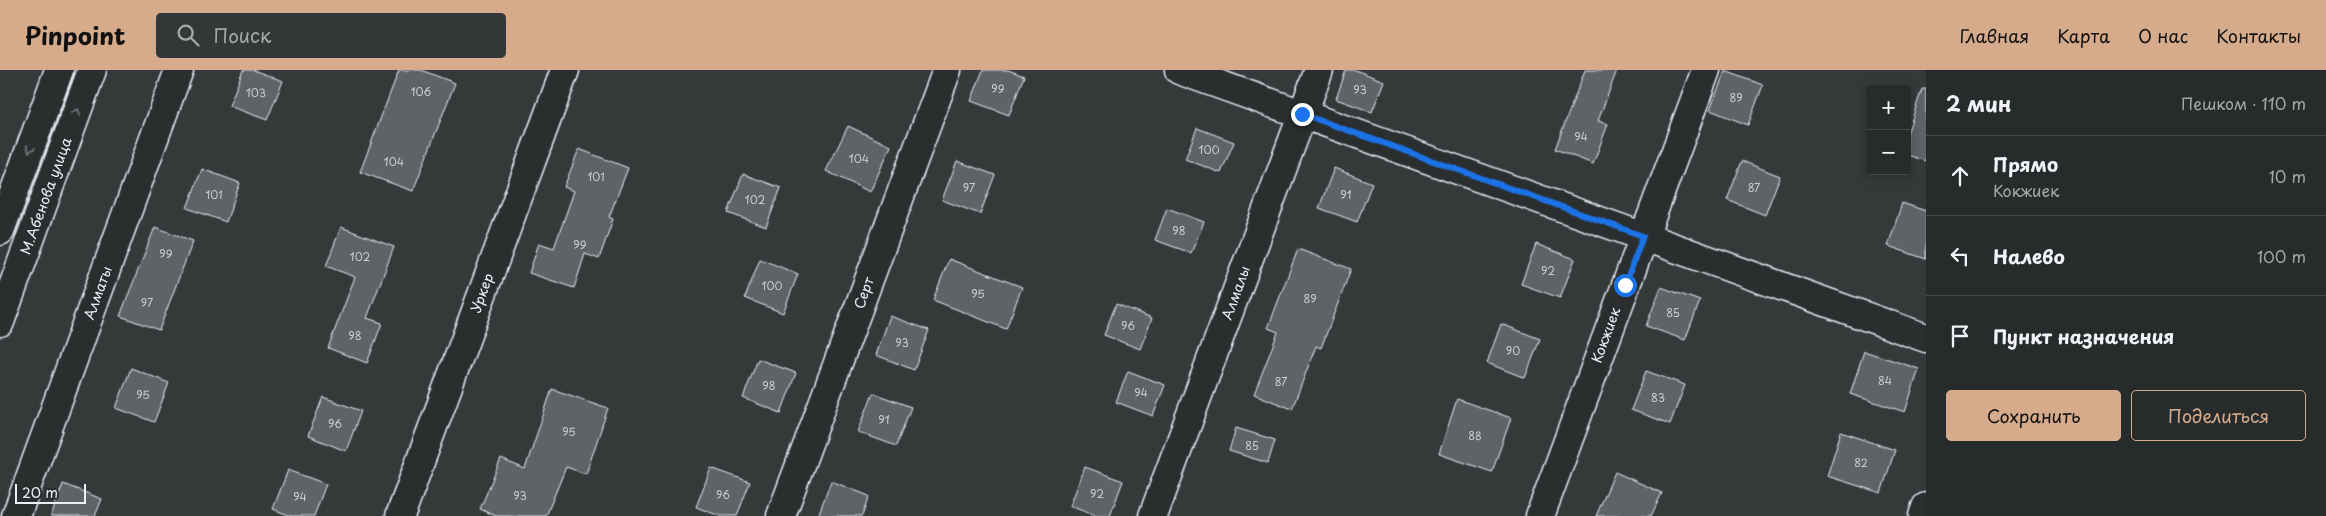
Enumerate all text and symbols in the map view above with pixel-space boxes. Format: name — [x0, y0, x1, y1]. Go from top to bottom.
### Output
search box — [156, 13, 506, 58]
text: Pinpoint — [25, 17, 126, 53]
icon: search — [174, 21, 202, 49]
text: Поиск — [214, 21, 271, 49]
text: Главная — [1960, 22, 2029, 49]
text: Карта — [2057, 22, 2110, 49]
text: О нас — [2138, 22, 2188, 49]
text: Контакты — [2216, 22, 2301, 49]
house number: 99 — [991, 80, 1005, 97]
house number: 93 — [1353, 81, 1367, 98]
house number: 106 — [411, 83, 432, 100]
house number: 103 — [246, 84, 266, 101]
map controls — [1866, 85, 1911, 175]
button: + — [1866, 85, 1911, 130]
text: 2 мин — [1946, 87, 2011, 119]
house number: 89 — [1729, 89, 1743, 106]
text: Пешком · 110 m — [2181, 91, 2306, 115]
route end — [1291, 103, 1314, 126]
one-way arrow — [71, 108, 81, 117]
house number: 94 — [1574, 128, 1588, 145]
button: − — [1866, 130, 1911, 175]
street label: М.Абенова улица — [15, 134, 77, 257]
house number: 100 — [1198, 141, 1220, 158]
one-way arrow — [26, 144, 36, 152]
house number: 104 — [849, 150, 869, 167]
text: Прямо — [1993, 150, 2058, 178]
house number: 104 — [384, 153, 404, 170]
icon: ahead — [1946, 162, 1974, 190]
text: 10 m — [2269, 164, 2306, 188]
house number: 101 — [587, 168, 605, 185]
text: Кокжиек — [1993, 178, 2060, 202]
house number: 97 — [963, 179, 975, 196]
house number: 87 — [1748, 179, 1760, 196]
house number: 101 — [205, 186, 223, 203]
house number: 91 — [1340, 186, 1352, 203]
house number: 102 — [745, 191, 765, 208]
house number: 98 — [1172, 222, 1186, 239]
house number: 99 — [573, 236, 587, 253]
icon: left — [1946, 242, 1974, 270]
text: Налево — [1993, 242, 2065, 270]
text: 100 m — [2257, 244, 2306, 268]
house number: 99 — [159, 245, 173, 262]
house number: 102 — [350, 248, 370, 265]
house number: 92 — [1541, 262, 1555, 279]
street label: Алматы — [78, 263, 117, 323]
street label: Алмалы — [1216, 263, 1255, 323]
street label: Уркер — [465, 270, 498, 316]
street label: Серт — [848, 274, 879, 312]
route start — [1614, 274, 1637, 297]
house number: 100 — [761, 277, 783, 294]
house number: 95 — [971, 285, 985, 302]
house number: 89 — [1303, 290, 1317, 307]
house number: 97 — [141, 294, 153, 311]
street label: Кокжиек — [1586, 303, 1626, 366]
house number: 85 — [1666, 304, 1680, 321]
house number: 96 — [1121, 317, 1135, 334]
icon: arrive — [1946, 322, 1974, 350]
text: Пункт назначения — [1993, 322, 2174, 350]
house number: 98 — [348, 327, 362, 344]
house number: 93 — [895, 334, 909, 351]
house number: 90 — [1506, 342, 1520, 359]
house number: 84 — [1878, 372, 1892, 389]
house number: 87 — [1275, 373, 1287, 390]
house number: 98 — [762, 377, 776, 394]
house number: 94 — [1134, 384, 1148, 401]
house number: 95 — [136, 386, 150, 403]
house number: 83 — [1651, 389, 1665, 406]
button: Сохранить — [1946, 390, 2121, 441]
button: Поделиться — [2131, 390, 2306, 441]
house number: 91 — [878, 411, 890, 428]
house number: 96 — [328, 415, 342, 432]
house number: 95 — [562, 423, 576, 440]
house number: 88 — [1468, 427, 1482, 444]
house number: 85 — [1245, 437, 1259, 454]
house number: 82 — [1854, 454, 1868, 471]
scale bar — [15, 481, 86, 504]
text: 20 m — [22, 482, 58, 503]
house number: 92 — [1090, 485, 1104, 502]
house number: 96 — [716, 486, 730, 503]
house number: 93 — [513, 487, 527, 504]
house number: 94 — [293, 488, 307, 505]

